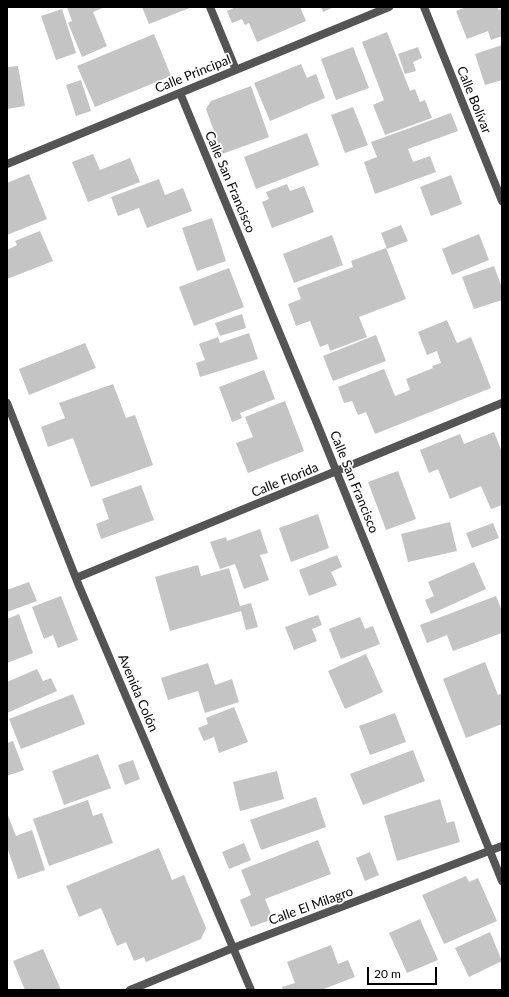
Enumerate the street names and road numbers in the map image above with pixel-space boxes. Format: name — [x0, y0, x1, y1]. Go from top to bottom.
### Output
street label: Calle Principal — [153, 52, 233, 96]
street label: Calle Bolívar — [453, 64, 495, 136]
street label: Calle San Francisco — [202, 129, 258, 235]
street label: Calle San Francisco — [326, 429, 382, 535]
street label: Calle Florida — [249, 460, 321, 500]
street label: Avenida Colón — [115, 652, 161, 734]
street label: Calle El Milagro — [267, 884, 355, 928]

